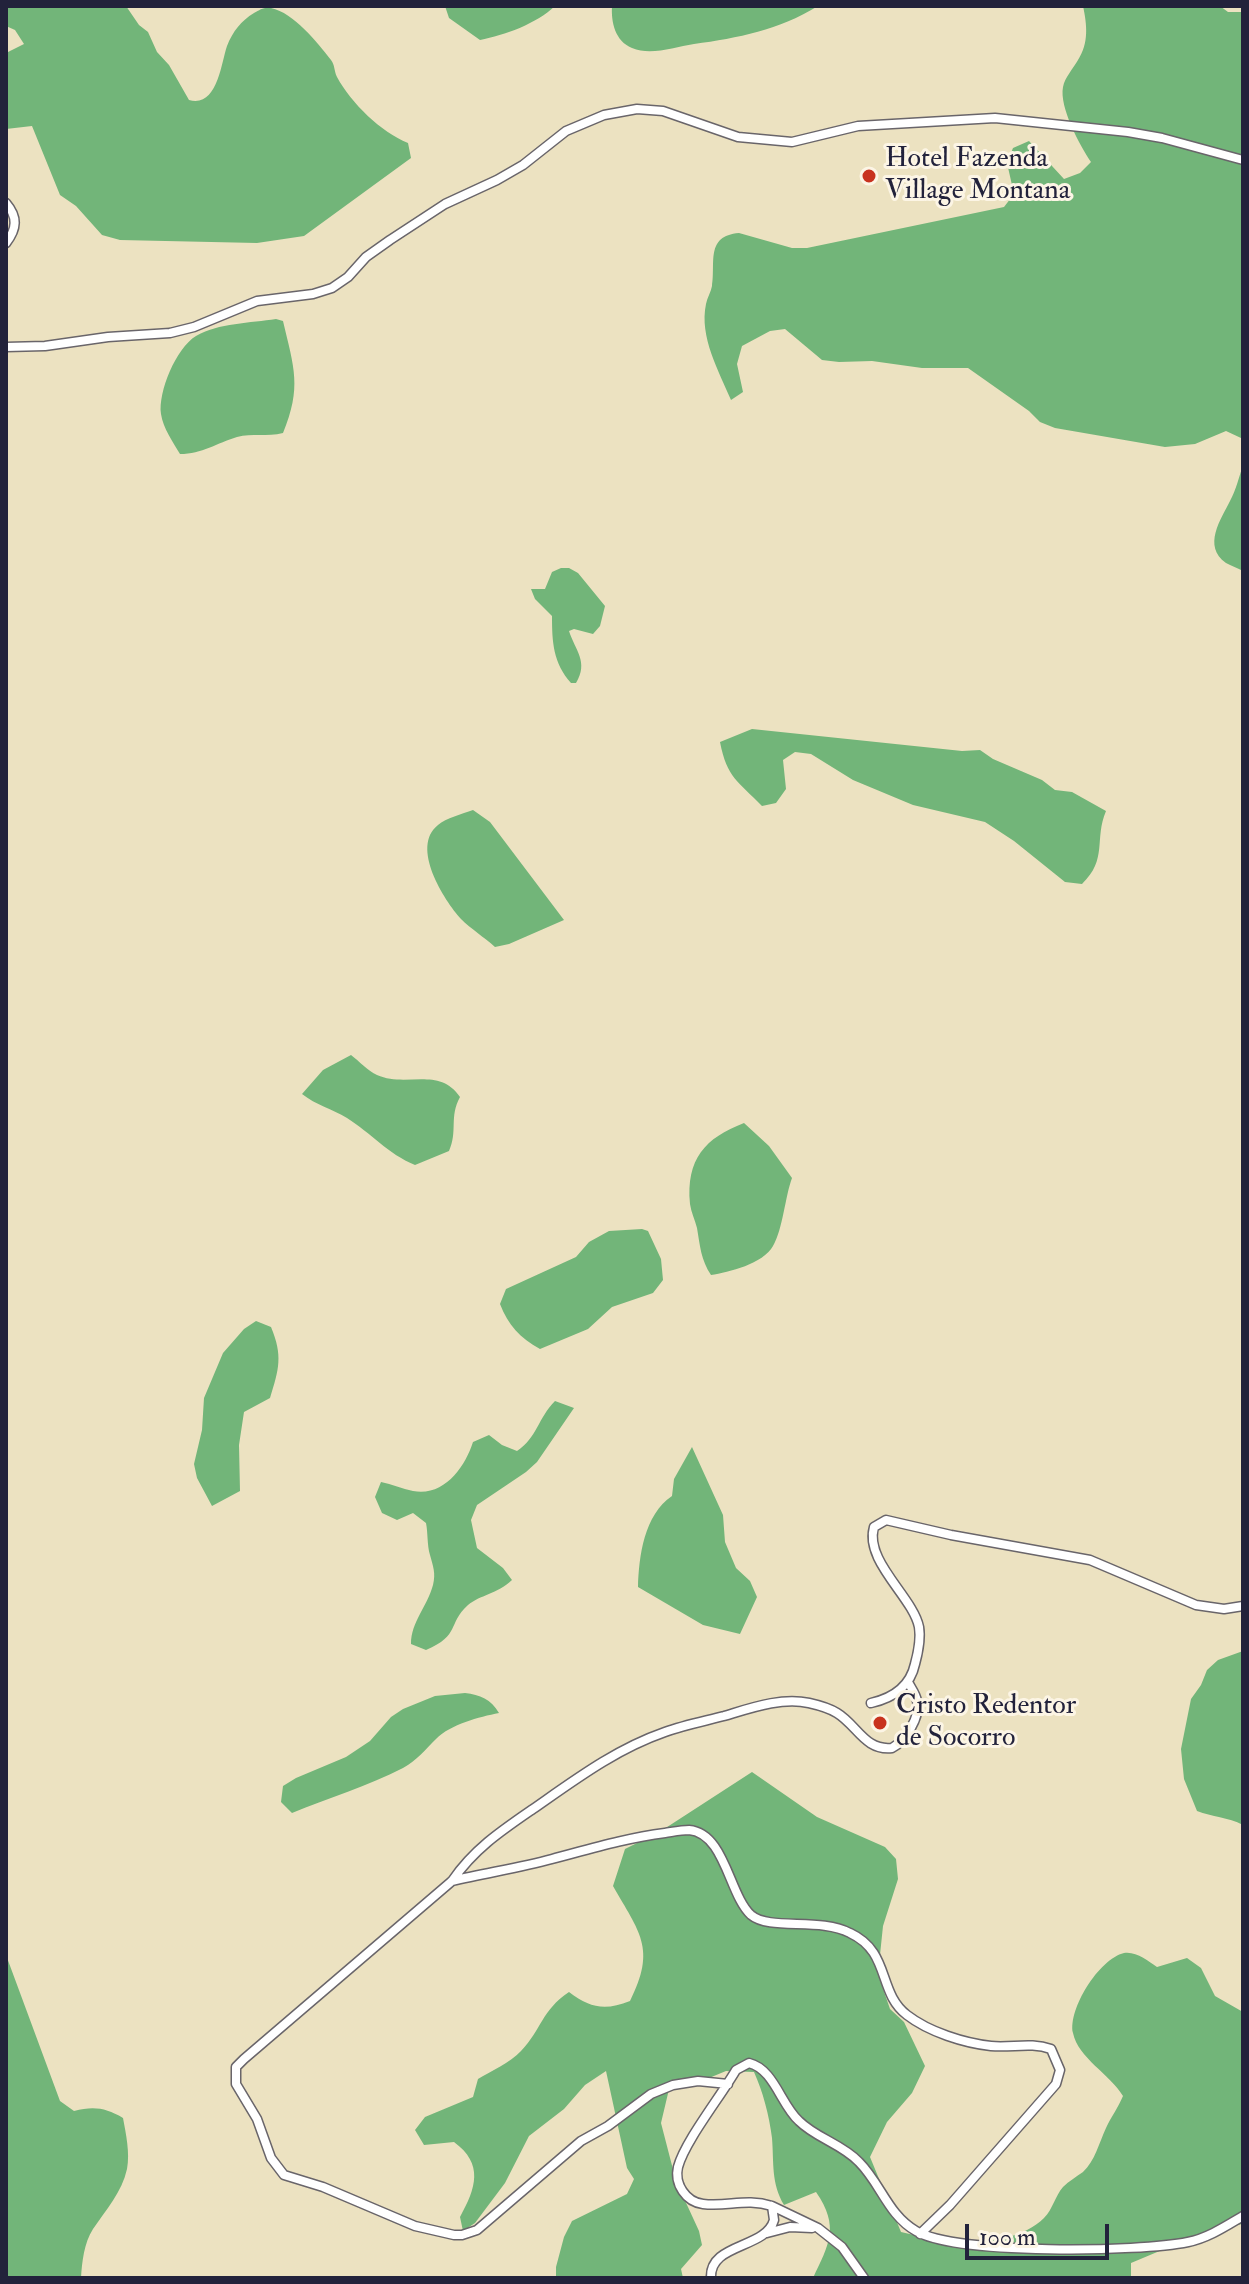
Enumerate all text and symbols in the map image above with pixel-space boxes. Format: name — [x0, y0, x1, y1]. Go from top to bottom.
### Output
place label: Hotel Fazenda Village Montana — [885, 143, 1070, 209]
marker: Hotel Fazenda Village Montana — [860, 167, 878, 185]
place label: Cristo Redentor de Socorro — [896, 1690, 1076, 1756]
marker: Cristo Redentor de Socorro — [871, 1714, 889, 1732]
scale bar — [969, 2208, 1113, 2258]
text: 100 m — [979, 2222, 1036, 2253]

